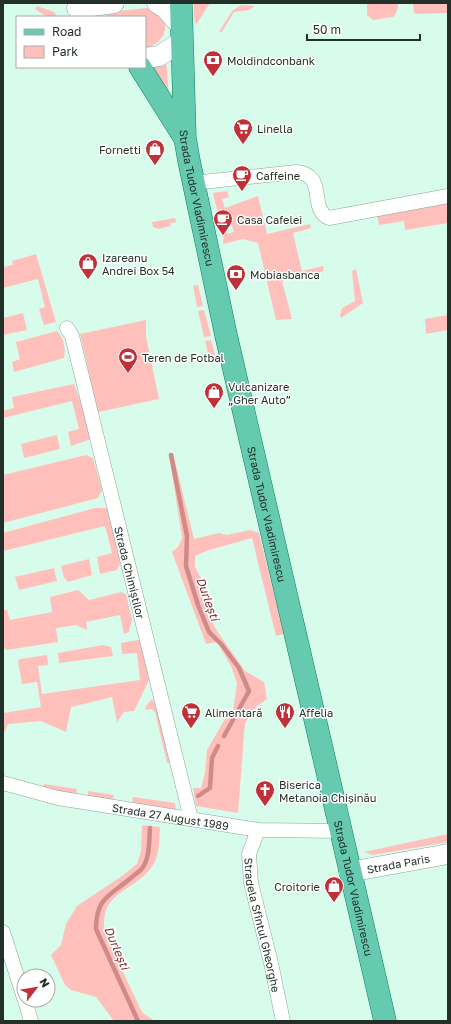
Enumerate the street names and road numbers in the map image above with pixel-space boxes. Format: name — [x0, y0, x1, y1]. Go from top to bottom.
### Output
street label: Strada Tudor Vladimirescu — [178, 129, 218, 267]
street label: Strada Tudor Vladimirescu — [245, 445, 289, 583]
street label: Strada Chimiștilor — [113, 525, 148, 621]
street label: Strada 27 August 1989 — [111, 800, 230, 832]
street label: Strada Tudor Vladimirescu — [332, 819, 376, 957]
street label: Strada Paris — [366, 851, 431, 875]
street label: Stradela Sfîntul Gheorghe — [243, 857, 283, 993]

